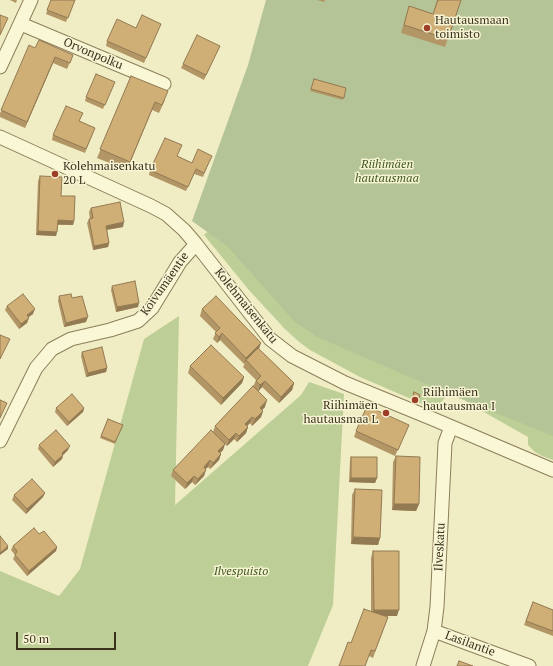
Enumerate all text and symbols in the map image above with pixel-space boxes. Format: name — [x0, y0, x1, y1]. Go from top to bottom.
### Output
place label: Hautausmaan toimisto — [435, 14, 509, 42]
marker: Hautausmaan toimisto — [422, 23, 432, 33]
street label: Orvonpolku — [61, 35, 125, 73]
park label: Riihimäen hautausmaa — [355, 158, 419, 186]
place label: Kolehmaisenkatu 20 L — [63, 160, 155, 188]
marker: Kolehmaisenkatu 20 L — [50, 169, 60, 179]
street label: Koivumäentie — [138, 250, 192, 318]
street label: Kolehmaisenkatu — [211, 266, 281, 346]
place label: Riihimäen hautausmaa I — [423, 386, 495, 414]
marker: Riihimäen hautausmaa I — [410, 395, 420, 405]
place label: Riihimäen hautausmaa L — [303, 399, 378, 427]
marker: Riihimäen hautausmaa L — [381, 408, 391, 418]
street label: Ilveskatu — [432, 522, 448, 572]
park label: Ilvespuisto — [214, 565, 268, 579]
scale bar — [18, 624, 118, 650]
street label: Lasilantie — [443, 628, 497, 660]
text: 50 m — [23, 631, 49, 646]

